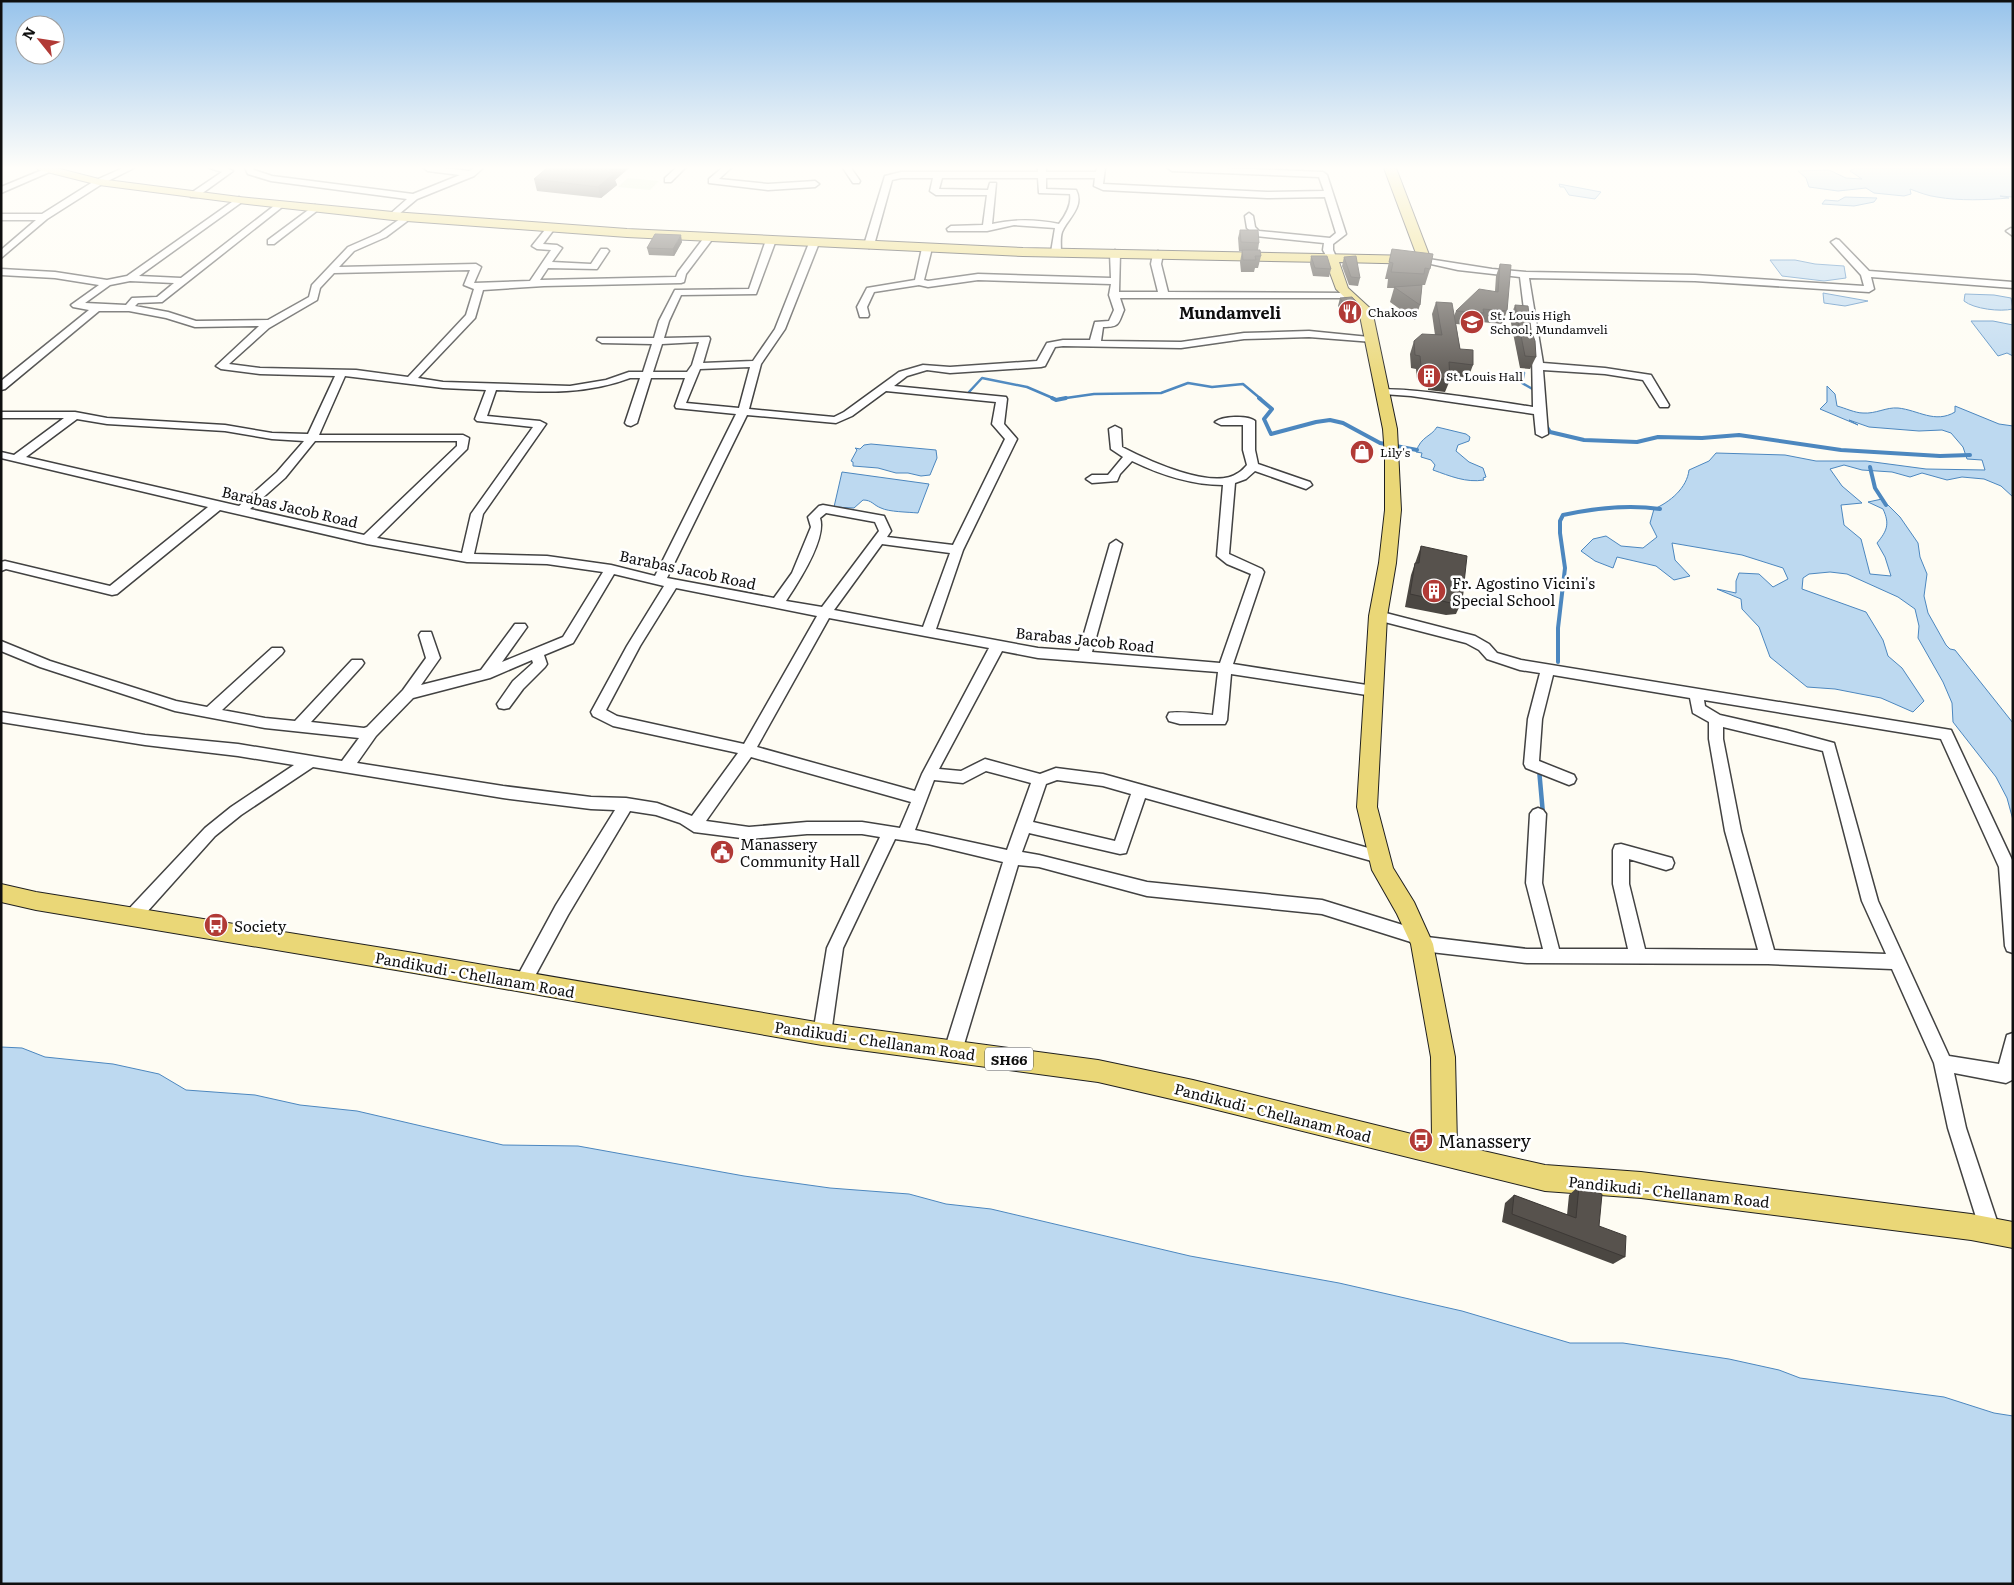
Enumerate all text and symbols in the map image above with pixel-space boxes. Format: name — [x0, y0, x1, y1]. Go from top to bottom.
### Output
north arrow — [15, 15, 65, 65]
text: N — [16, 23, 40, 43]
restaurant icon: Chakoos — [1337, 299, 1363, 325]
district label: Mundamveli — [1179, 300, 1281, 324]
place label: Chakoos — [1368, 303, 1418, 321]
place label: St. Louis High School, Mundamveli — [1490, 306, 1608, 338]
school or university icon: St. Louis High School, Mundamveli — [1459, 309, 1485, 335]
building icon: St. Louis Hall — [1416, 363, 1442, 389]
place label: St. Louis Hall — [1446, 367, 1523, 385]
shop icon: Lily's — [1349, 439, 1375, 465]
place label: Lily's — [1380, 443, 1411, 461]
street label: Barabas Jacob Road — [220, 479, 360, 533]
street label: Barabas Jacob Road — [617, 543, 759, 595]
place label: Fr. Agostino Vicini's Special School — [1452, 571, 1595, 611]
building icon: Fr. Agostino Vicini's Special School — [1421, 578, 1447, 604]
street label: Barabas Jacob Road — [1014, 620, 1156, 658]
place label: Manassery Community Hall — [740, 832, 860, 872]
public building icon: Manassery Community Hall — [709, 839, 735, 865]
bus stop icon: Society — [203, 912, 229, 938]
place label: Society — [234, 914, 287, 937]
street label: Pandikudi - Chellanam Road — [373, 945, 577, 1003]
street label: Pandikudi - Chellanam Road — [773, 1015, 977, 1065]
road number: SH66 — [985, 1048, 1033, 1070]
street label: Pandikudi - Chellanam Road — [1172, 1076, 1374, 1148]
bus stop icon: Manassery — [1408, 1127, 1434, 1153]
place label: Manassery — [1438, 1127, 1532, 1154]
street label: Pandikudi - Chellanam Road — [1567, 1169, 1771, 1213]

